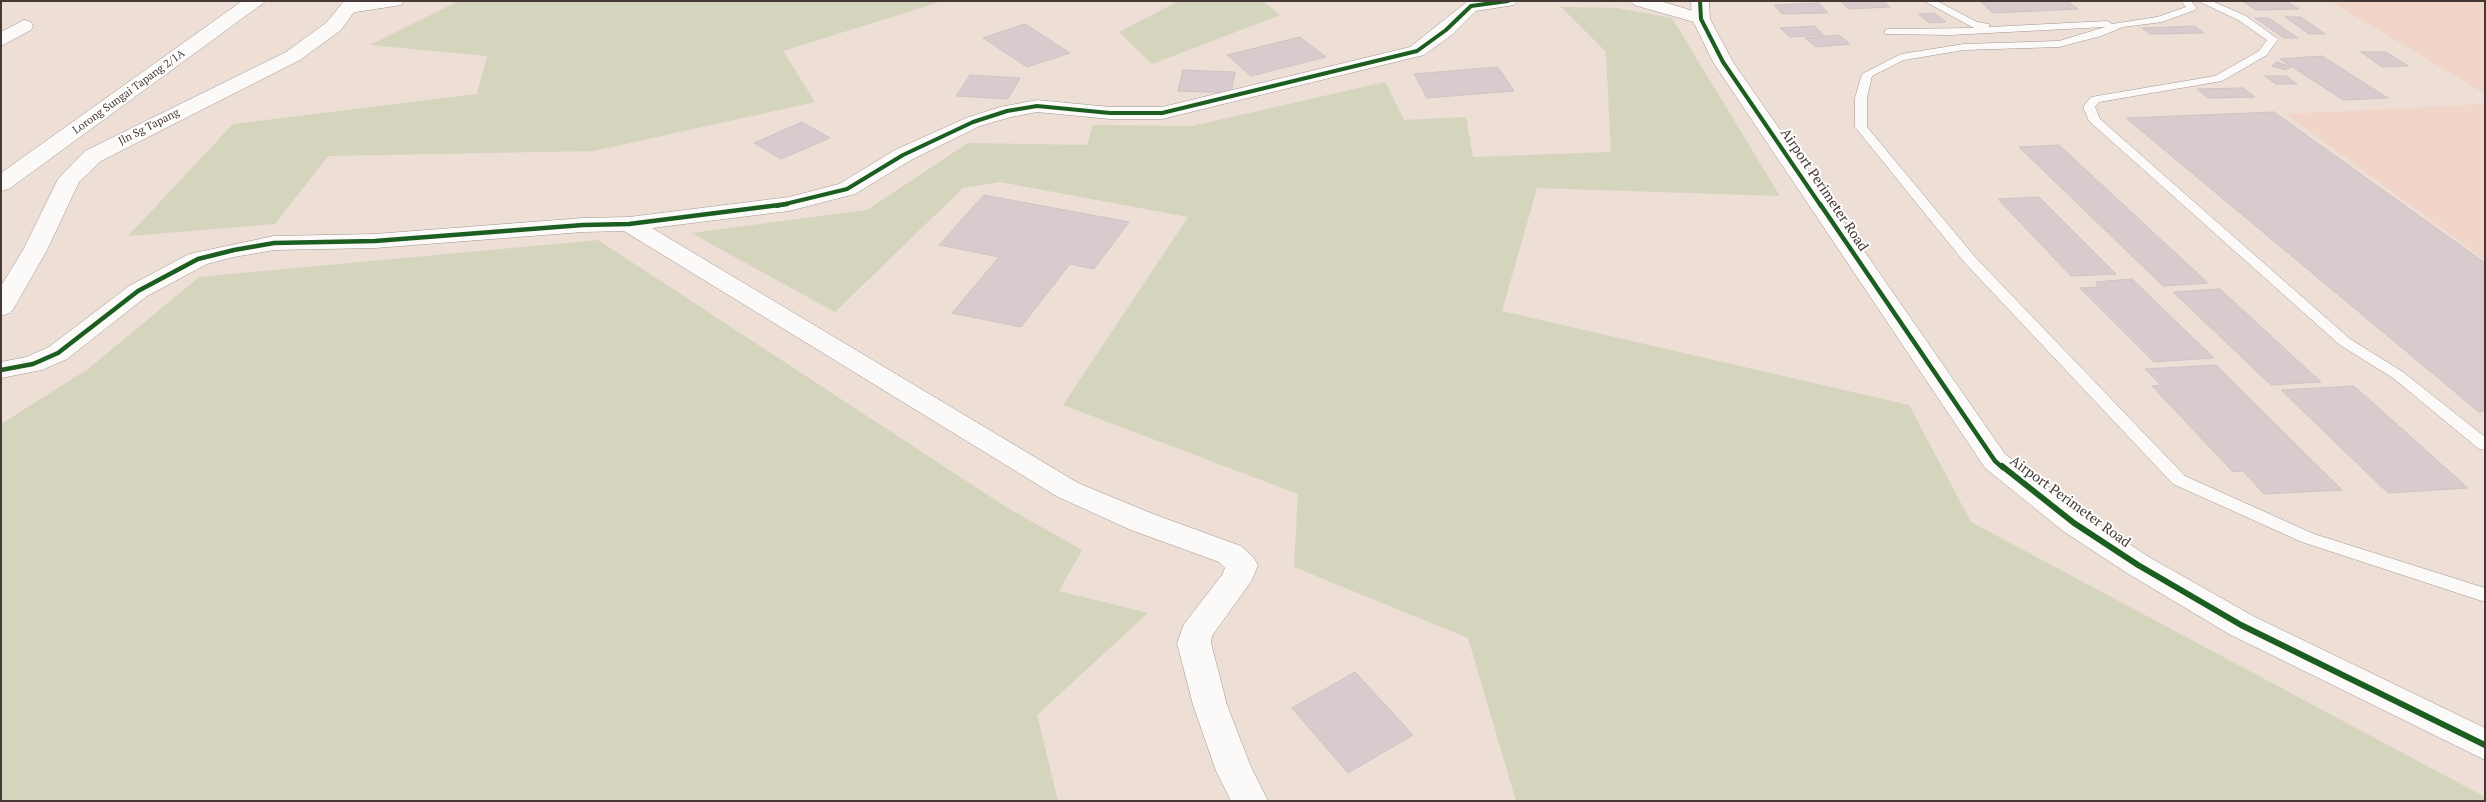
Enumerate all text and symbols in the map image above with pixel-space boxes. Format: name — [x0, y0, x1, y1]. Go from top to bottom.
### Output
street label: Lorong Sungai Tapang 2/1A — [70, 47, 188, 137]
street label: Jln Sg Tapang — [116, 106, 182, 148]
street label: Airport Perimeter Road — [1777, 125, 1871, 255]
street label: Airport Perimeter Road — [2007, 453, 2133, 551]

